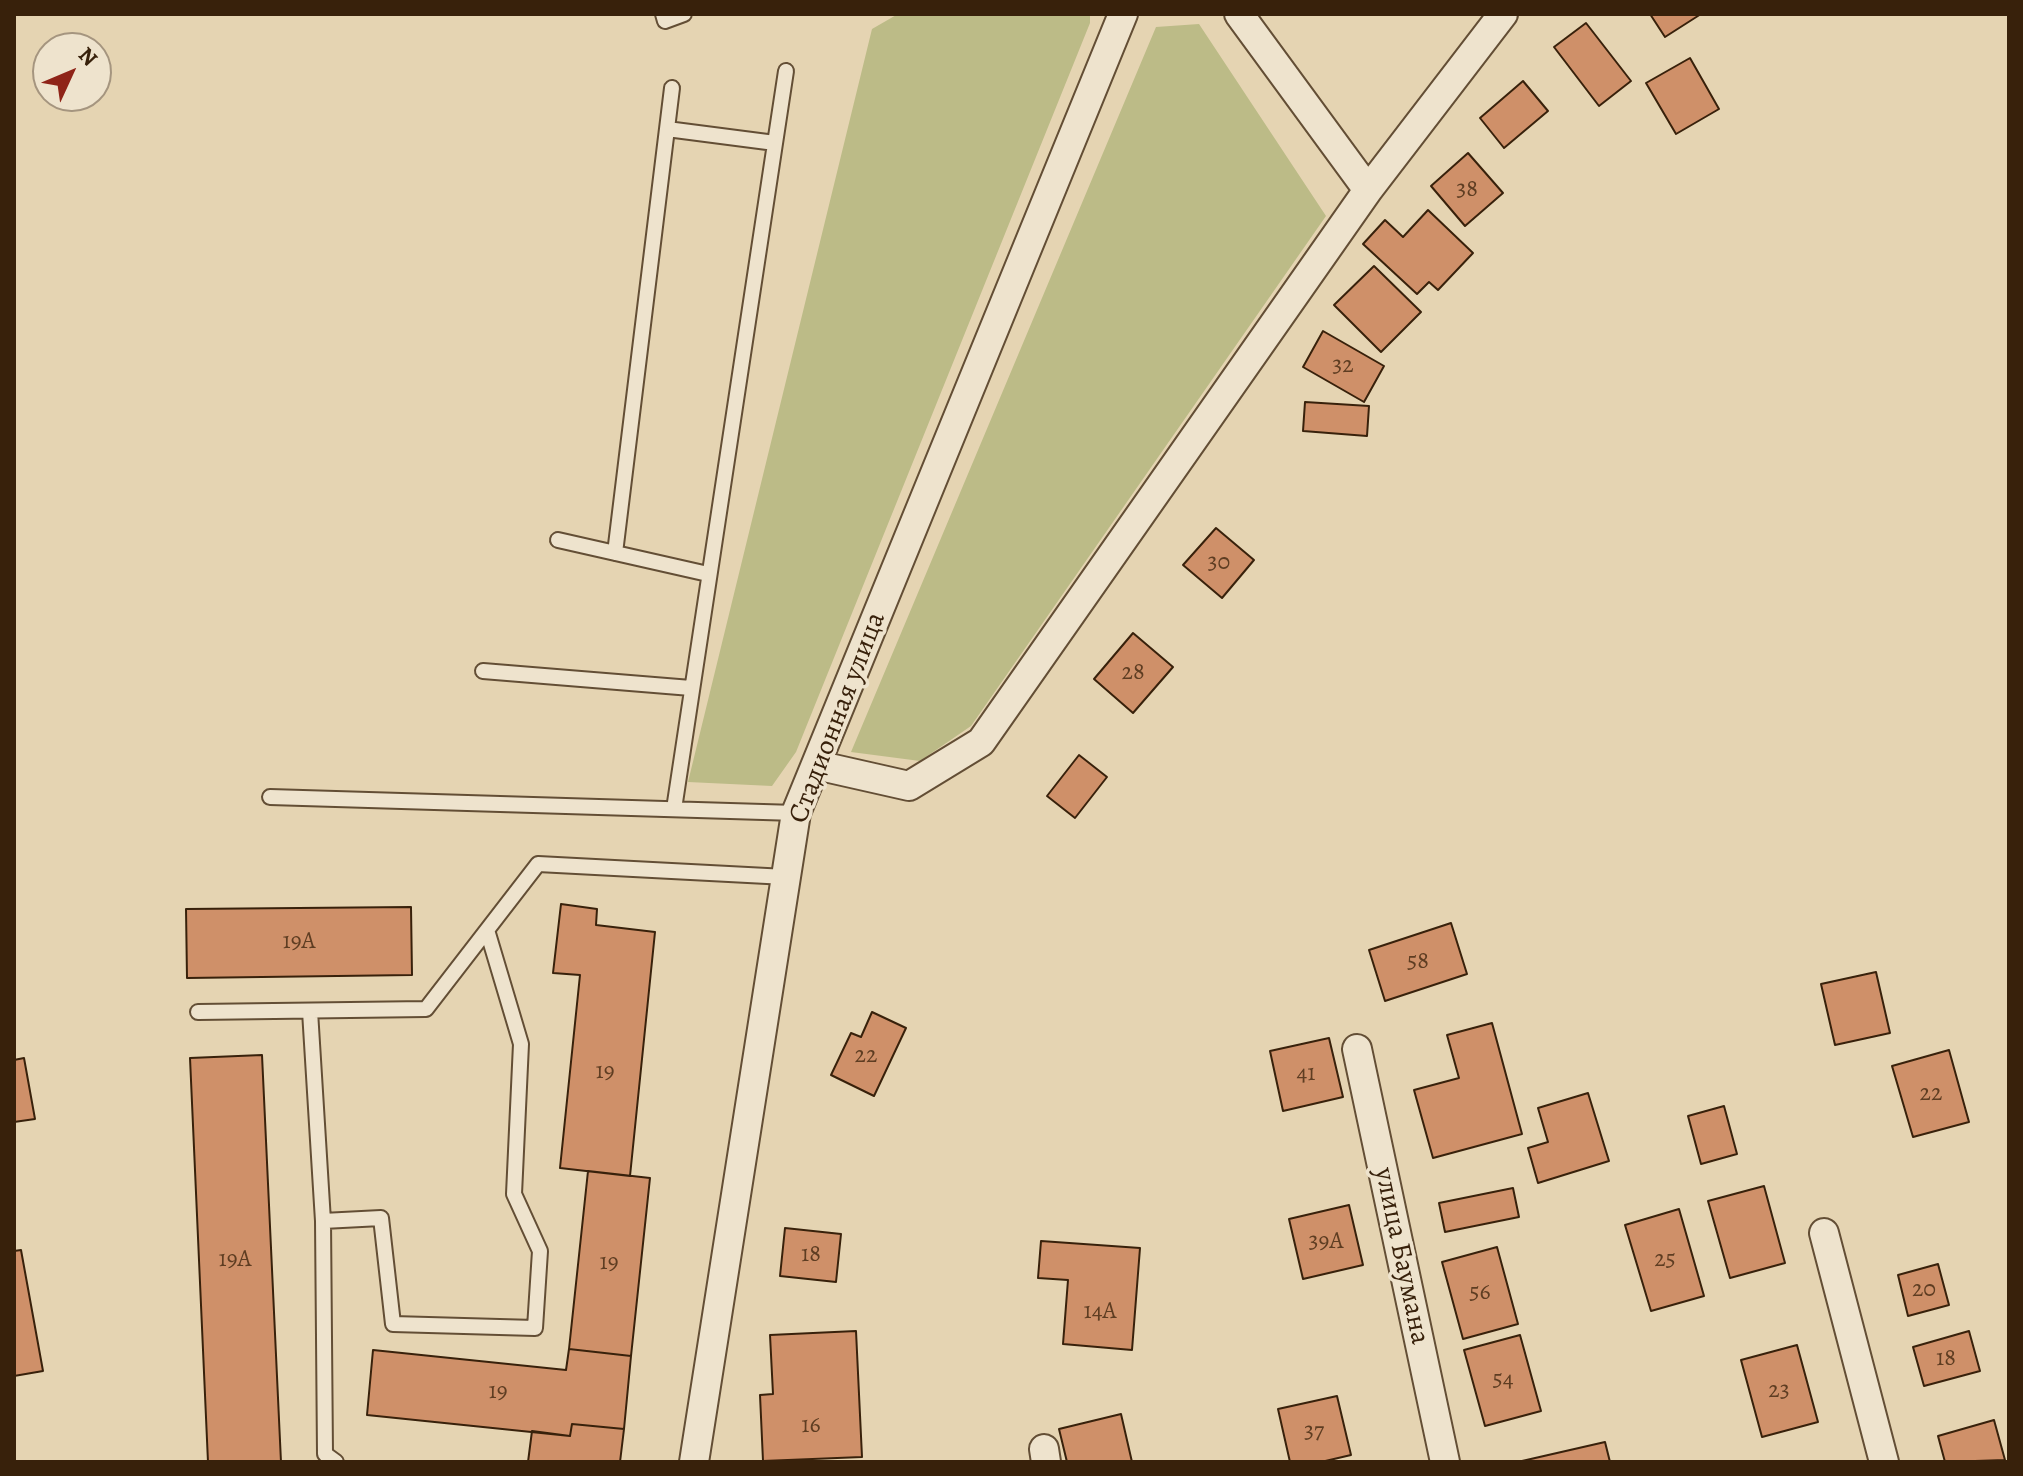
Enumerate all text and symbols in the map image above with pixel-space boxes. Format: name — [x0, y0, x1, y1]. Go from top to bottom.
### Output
north arrow — [32, 32, 112, 112]
text: N — [71, 41, 104, 73]
house number: 38 — [1456, 176, 1478, 204]
house number: 32 — [1332, 352, 1354, 380]
house number: 30 — [1208, 549, 1230, 577]
street label: Стадионная улица — [782, 608, 894, 828]
house number: 28 — [1121, 659, 1145, 687]
house number: 19А — [282, 928, 316, 956]
house number: 58 — [1407, 948, 1429, 976]
house number: 22 — [855, 1042, 877, 1070]
house number: 19 — [595, 1058, 615, 1086]
house number: 41 — [1296, 1060, 1316, 1088]
house number: 22 — [1920, 1080, 1942, 1108]
street label: улица Баумана — [1366, 1165, 1436, 1347]
house number: 39А — [1309, 1228, 1343, 1256]
house number: 18 — [801, 1241, 821, 1269]
house number: 19А — [218, 1246, 252, 1274]
house number: 25 — [1654, 1246, 1676, 1274]
house number: 19 — [599, 1249, 619, 1277]
house number: 20 — [1912, 1276, 1936, 1304]
house number: 56 — [1469, 1279, 1491, 1307]
house number: 14А — [1083, 1298, 1117, 1326]
house number: 18 — [1936, 1345, 1956, 1373]
house number: 54 — [1492, 1366, 1514, 1394]
house number: 23 — [1768, 1377, 1790, 1405]
house number: 19 — [488, 1378, 508, 1406]
house number: 16 — [801, 1412, 821, 1440]
house number: 37 — [1304, 1418, 1324, 1446]

